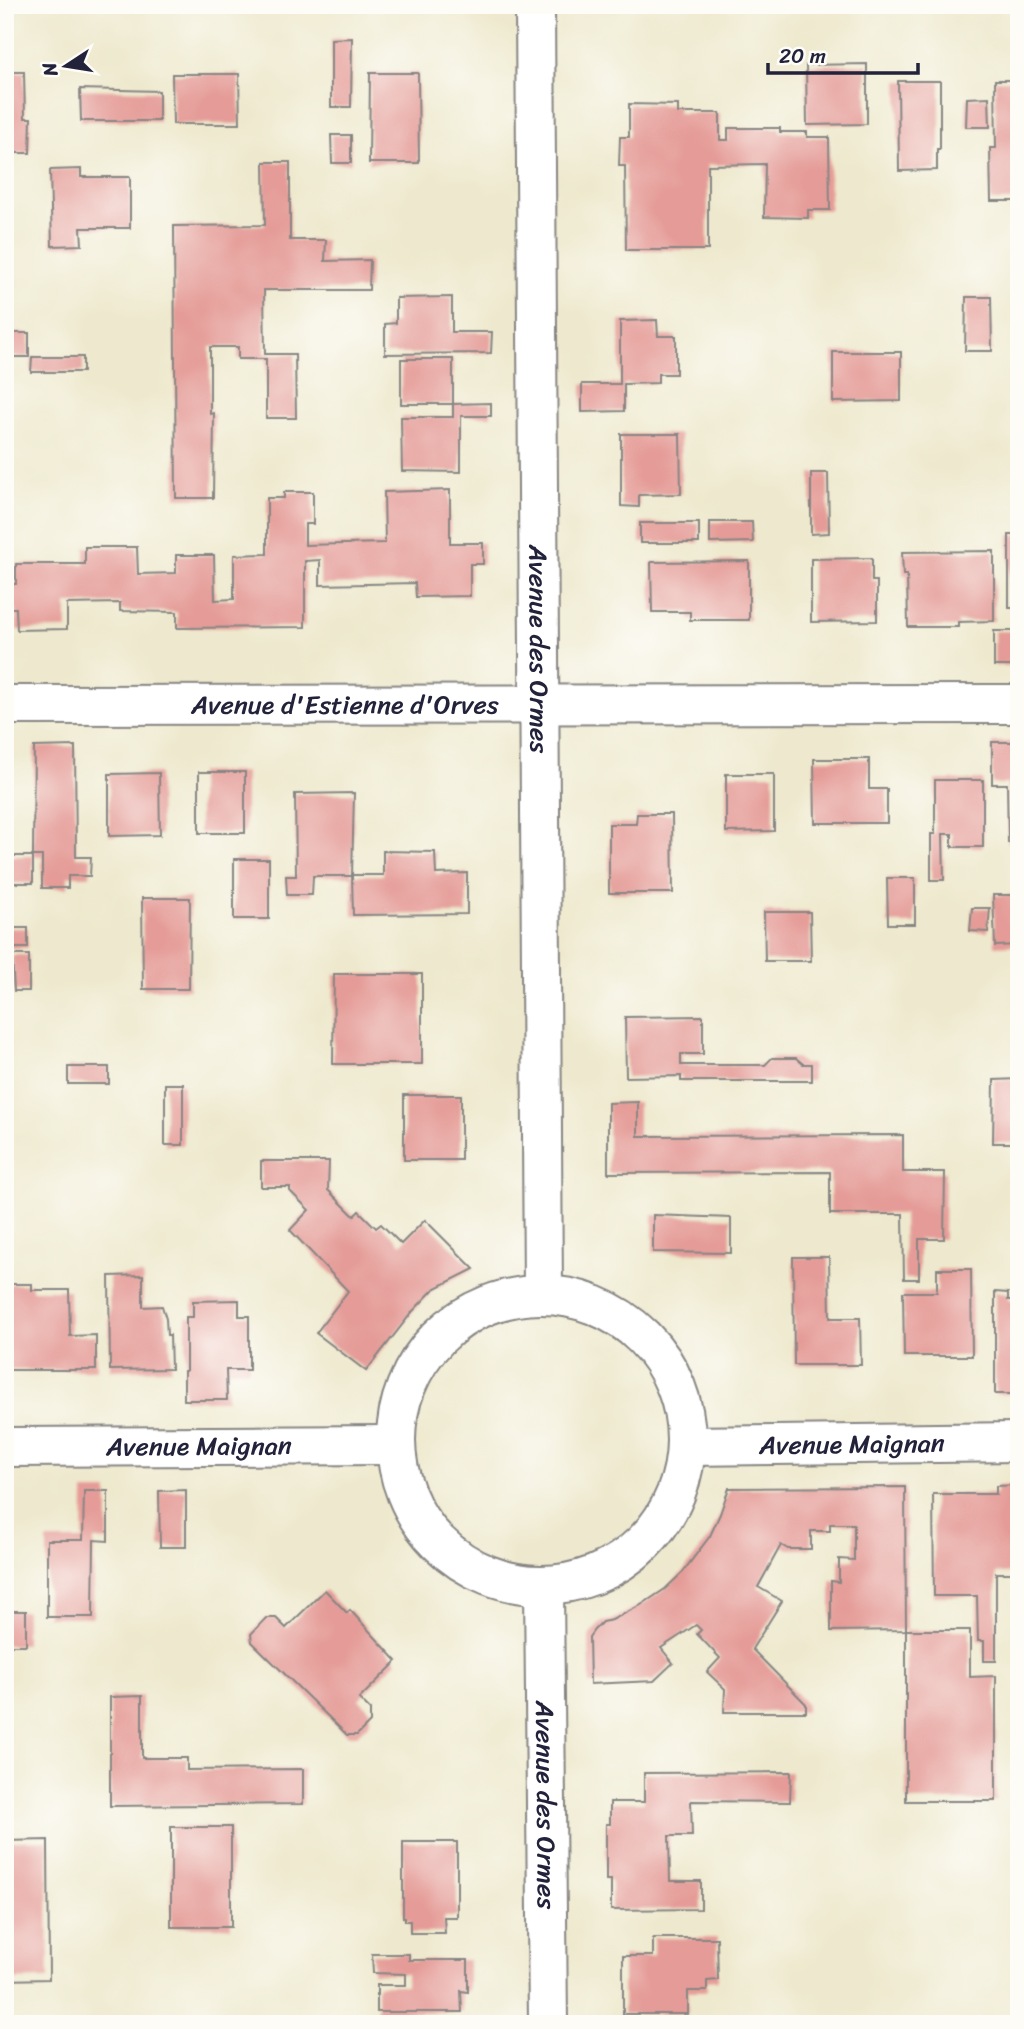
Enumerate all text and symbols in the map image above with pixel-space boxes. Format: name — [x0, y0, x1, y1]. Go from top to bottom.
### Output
north arrow — [32, 32, 102, 102]
scale bar — [768, 32, 919, 76]
text: 20 m — [779, 37, 826, 75]
text: N — [32, 59, 68, 80]
street label: Avenue des Ormes — [515, 544, 563, 754]
street label: Avenue d'Estienne d'Orves — [190, 682, 499, 728]
street label: Avenue Maignan — [758, 1420, 945, 1468]
street label: Avenue Maignan — [105, 1423, 292, 1469]
street label: Avenue des Ormes — [522, 1700, 570, 1910]

